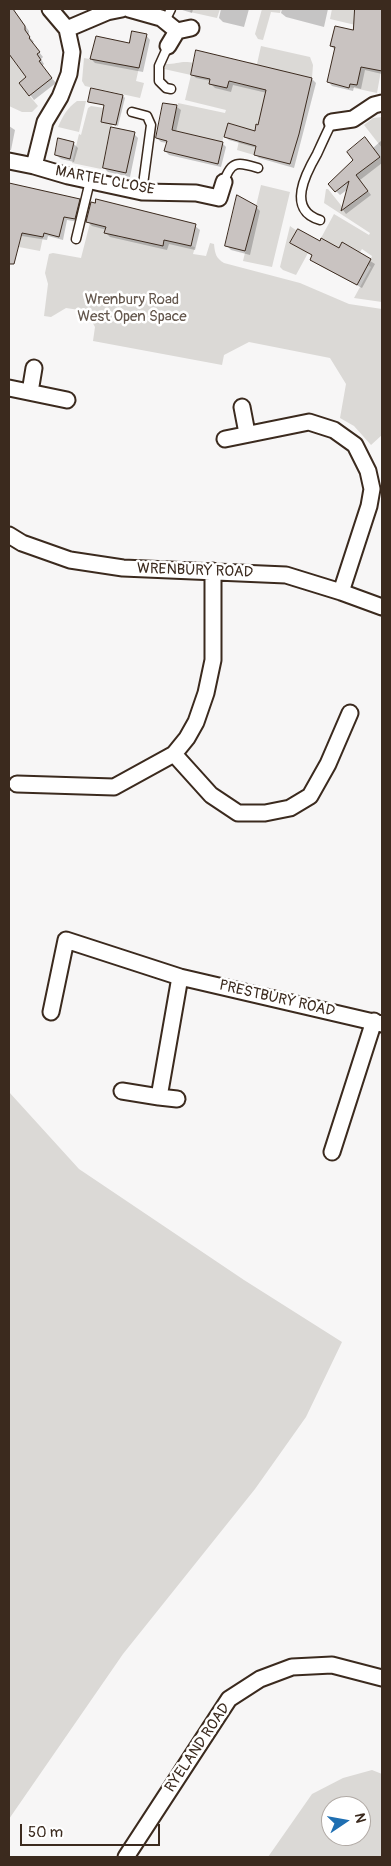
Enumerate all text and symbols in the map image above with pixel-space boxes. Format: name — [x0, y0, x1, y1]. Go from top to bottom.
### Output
street label: MARTEL CLOSE — [54, 163, 156, 199]
park label: Wrenbury Road West Open Space — [77, 291, 187, 326]
street label: WRENBURY ROAD — [137, 560, 253, 582]
street label: PRESTBURY ROAD — [217, 977, 337, 1021]
street label: RYELAND ROAD — [162, 1700, 234, 1796]
north arrow — [321, 1796, 371, 1846]
text: N — [351, 1812, 369, 1824]
scale bar — [22, 1814, 162, 1846]
text: 50 m — [28, 1823, 63, 1842]

